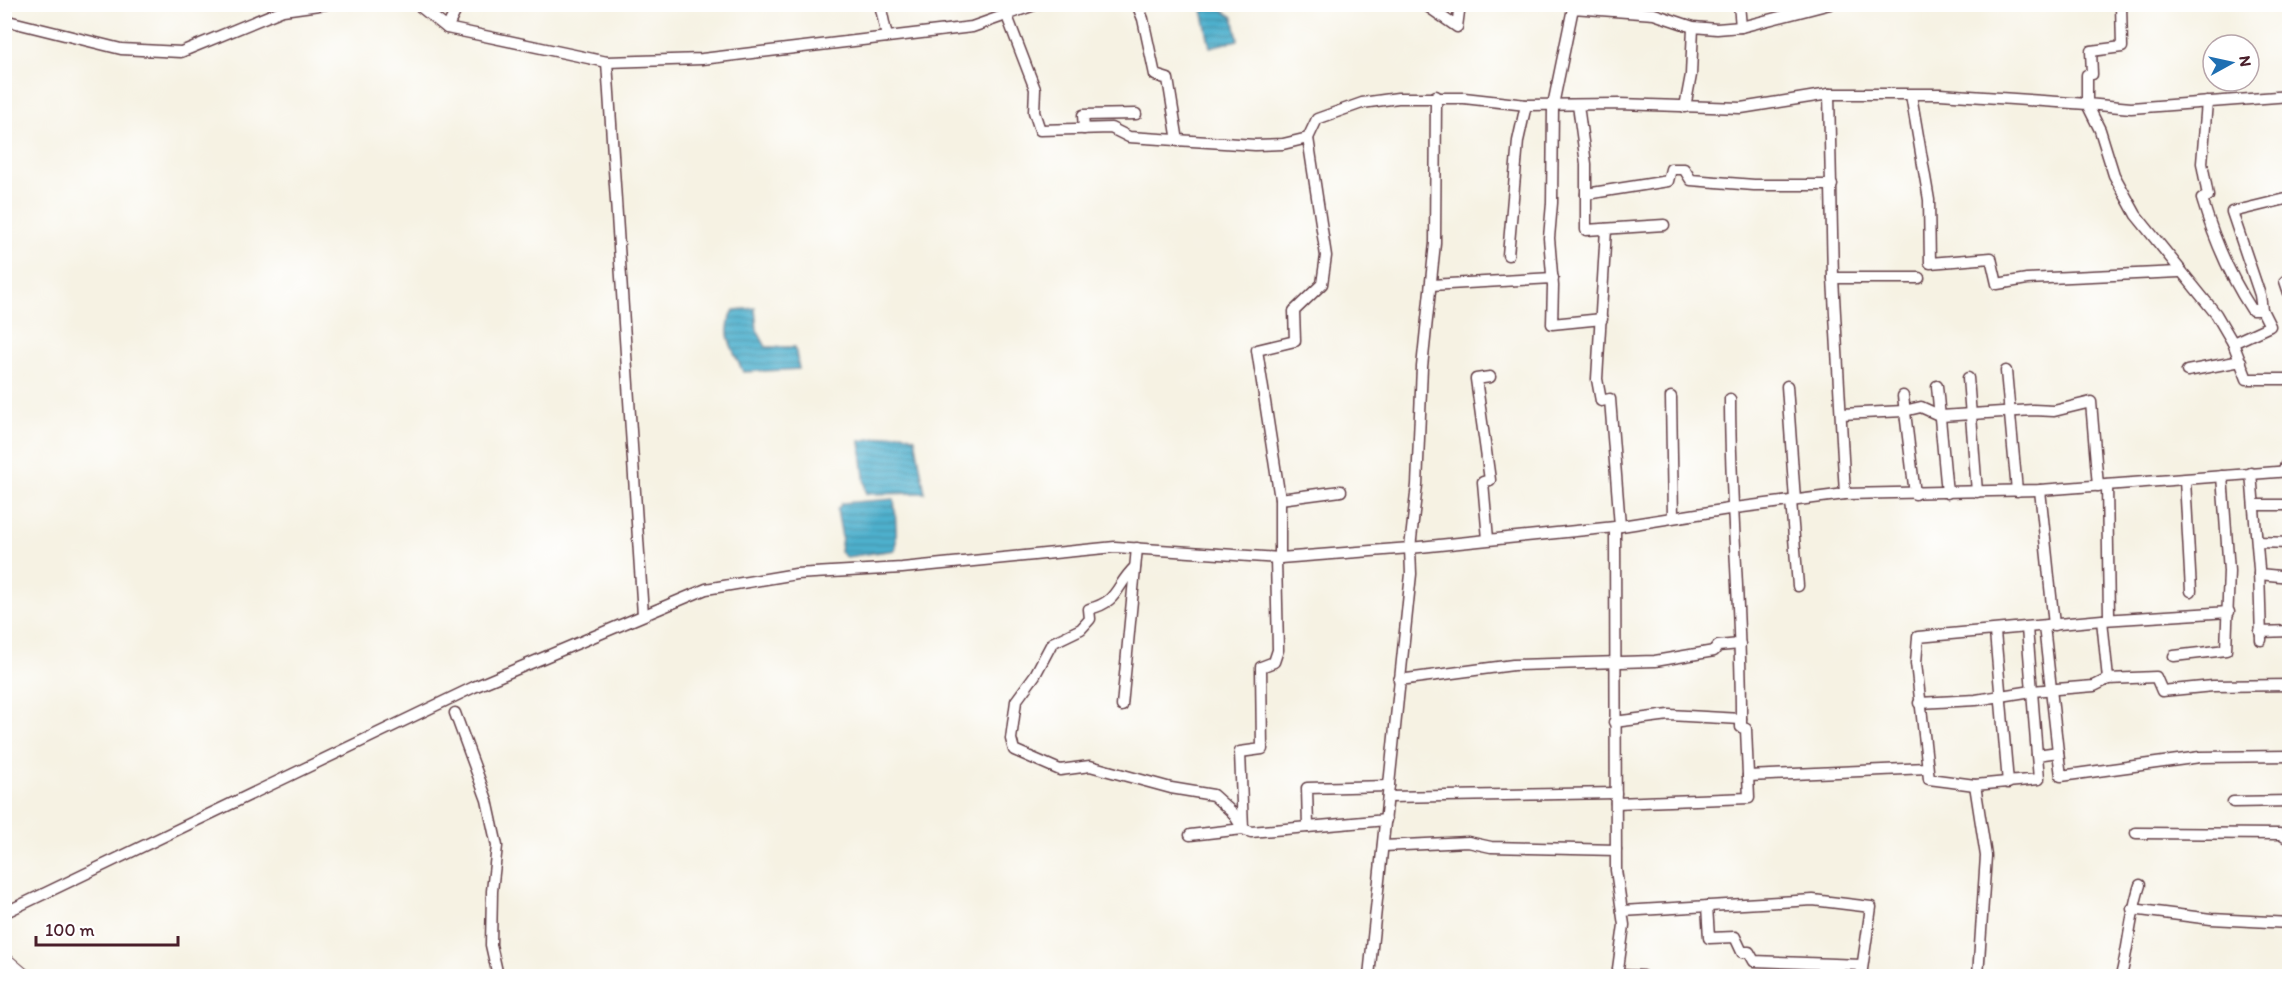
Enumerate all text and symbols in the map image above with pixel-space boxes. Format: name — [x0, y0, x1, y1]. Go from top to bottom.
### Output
north arrow — [2201, 33, 2261, 93]
text: N — [2235, 54, 2256, 68]
scale bar — [36, 909, 178, 947]
text: 100 m — [45, 919, 95, 941]

